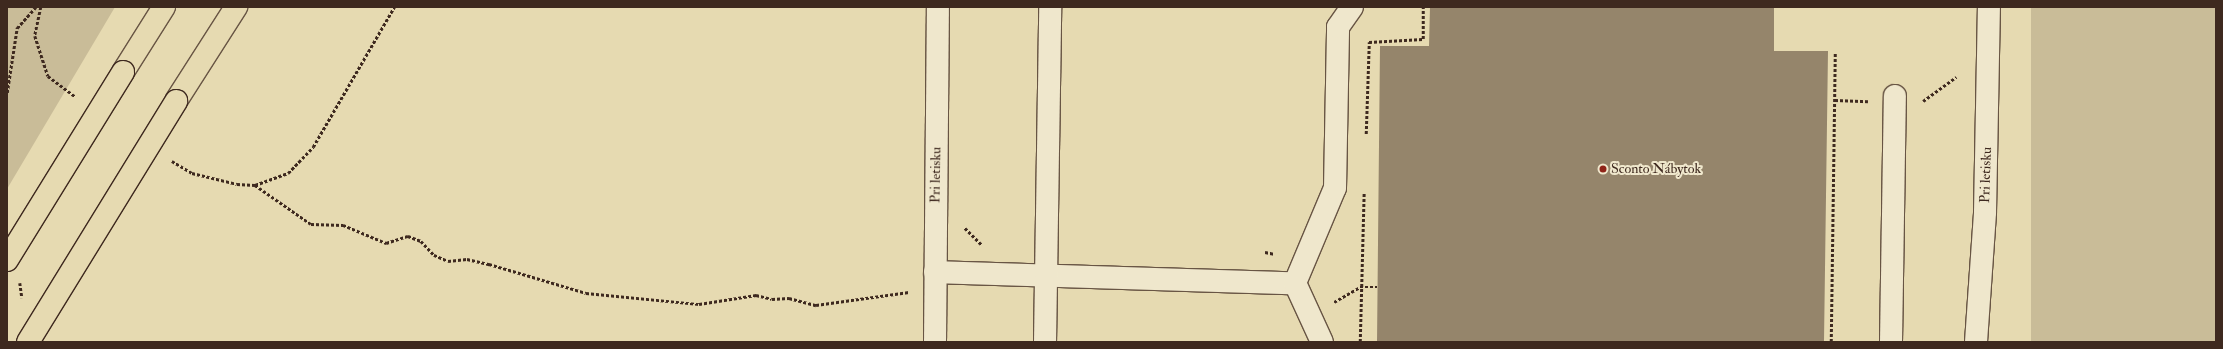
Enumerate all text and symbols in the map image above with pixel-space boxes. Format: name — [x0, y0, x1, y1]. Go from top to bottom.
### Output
street label: Pri letisku — [927, 147, 945, 203]
street label: Pri letisku — [1977, 147, 1995, 203]
place label: Sconto Nábytok — [1611, 161, 1701, 177]
marker: Sconto Nábytok — [1598, 164, 1608, 174]

